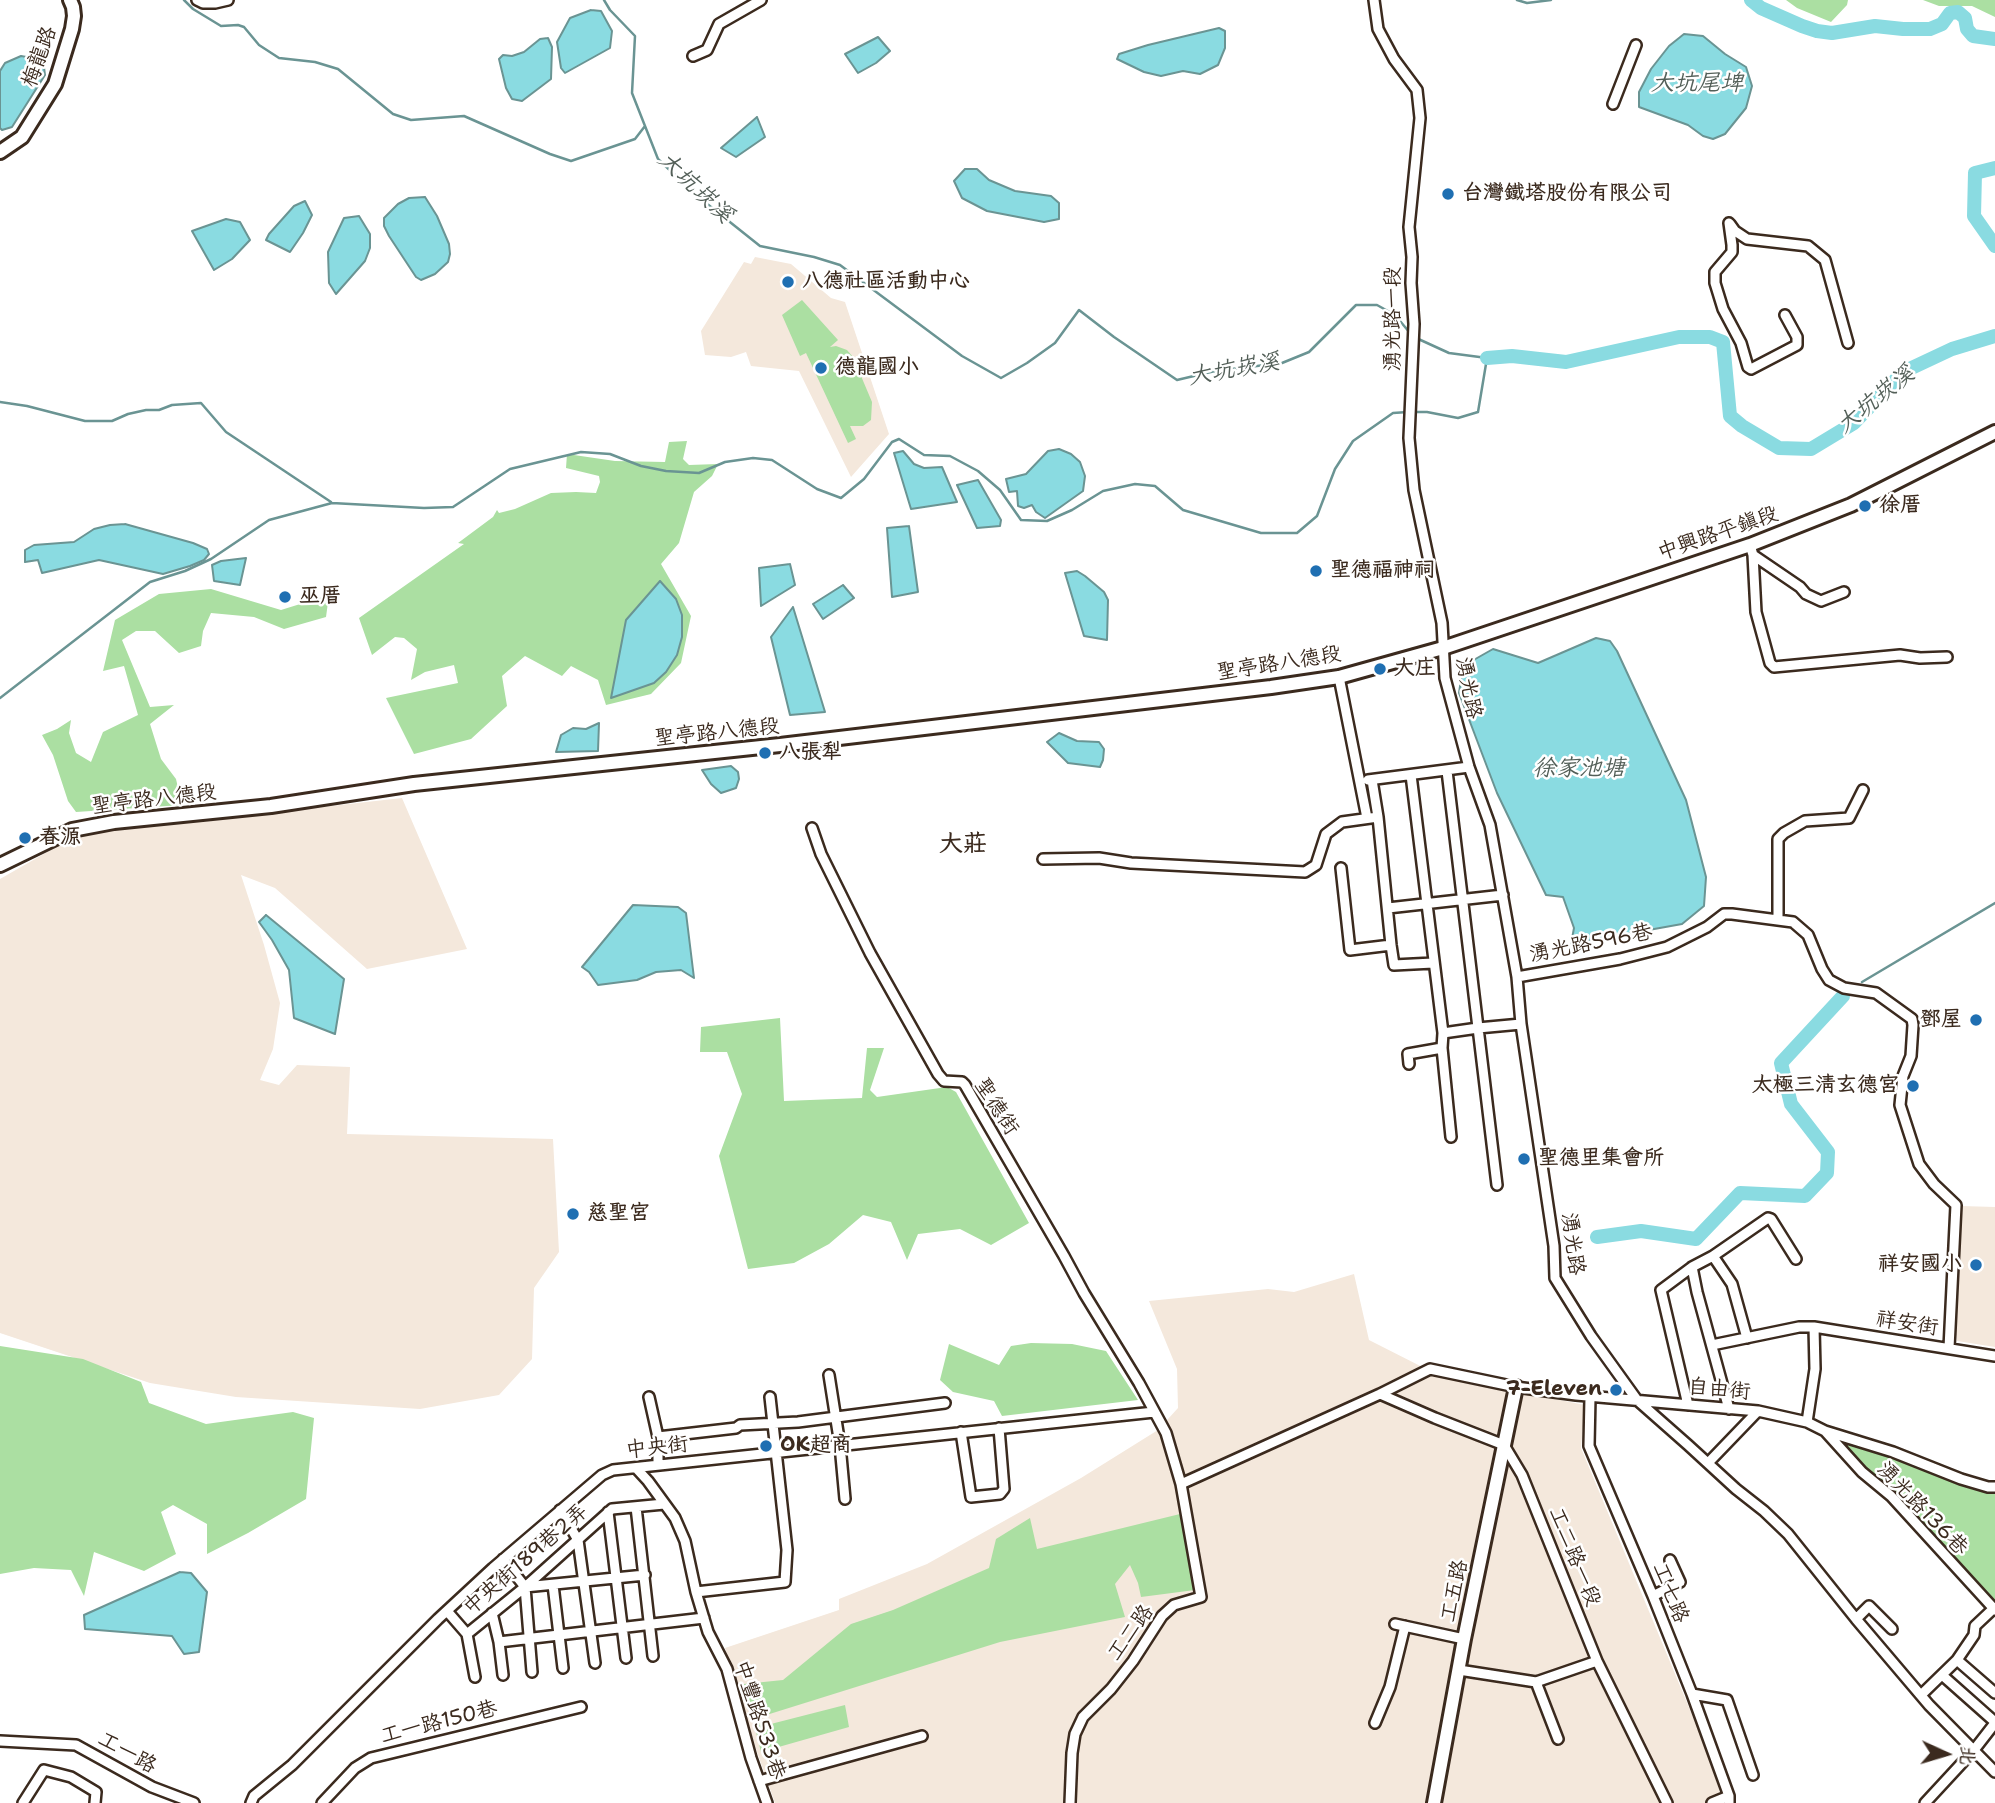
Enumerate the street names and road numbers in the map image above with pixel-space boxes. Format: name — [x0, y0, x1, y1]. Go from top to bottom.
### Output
street label: 梅龍路 — [17, 23, 63, 91]
street label: 湧光路一段 — [1381, 267, 1407, 371]
street label: 中興路平鎮段 — [1654, 502, 1782, 566]
street label: 聖亭路八德段 — [1215, 642, 1343, 686]
street label: 湧光路 — [1450, 655, 1486, 721]
street label: 聖亭路八德段 — [653, 714, 781, 752]
street label: 聖亭路八德段 — [90, 780, 218, 820]
street label: 湧光路596巷 — [1527, 920, 1655, 968]
street label: 聖德街 — [968, 1074, 1024, 1140]
street label: 湧光路 — [1555, 1211, 1589, 1277]
street label: 祥安街 — [1874, 1307, 1940, 1341]
street label: 自由街 — [1687, 1375, 1751, 1405]
street label: 中央街 — [624, 1432, 690, 1464]
street label: 湧光路136巷 — [1871, 1457, 1973, 1561]
street label: 中央街189巷2弄 — [459, 1499, 593, 1621]
street label: 工二路一段 — [1543, 1504, 1605, 1610]
street label: 工五路 — [1436, 1558, 1474, 1624]
street label: 工七路 — [1647, 1559, 1693, 1627]
street label: 工二路 — [1102, 1600, 1160, 1666]
street label: 中豐路533巷 — [728, 1657, 790, 1783]
street label: 工一路150巷 — [378, 1696, 500, 1750]
street label: 工一路 — [93, 1727, 161, 1779]

